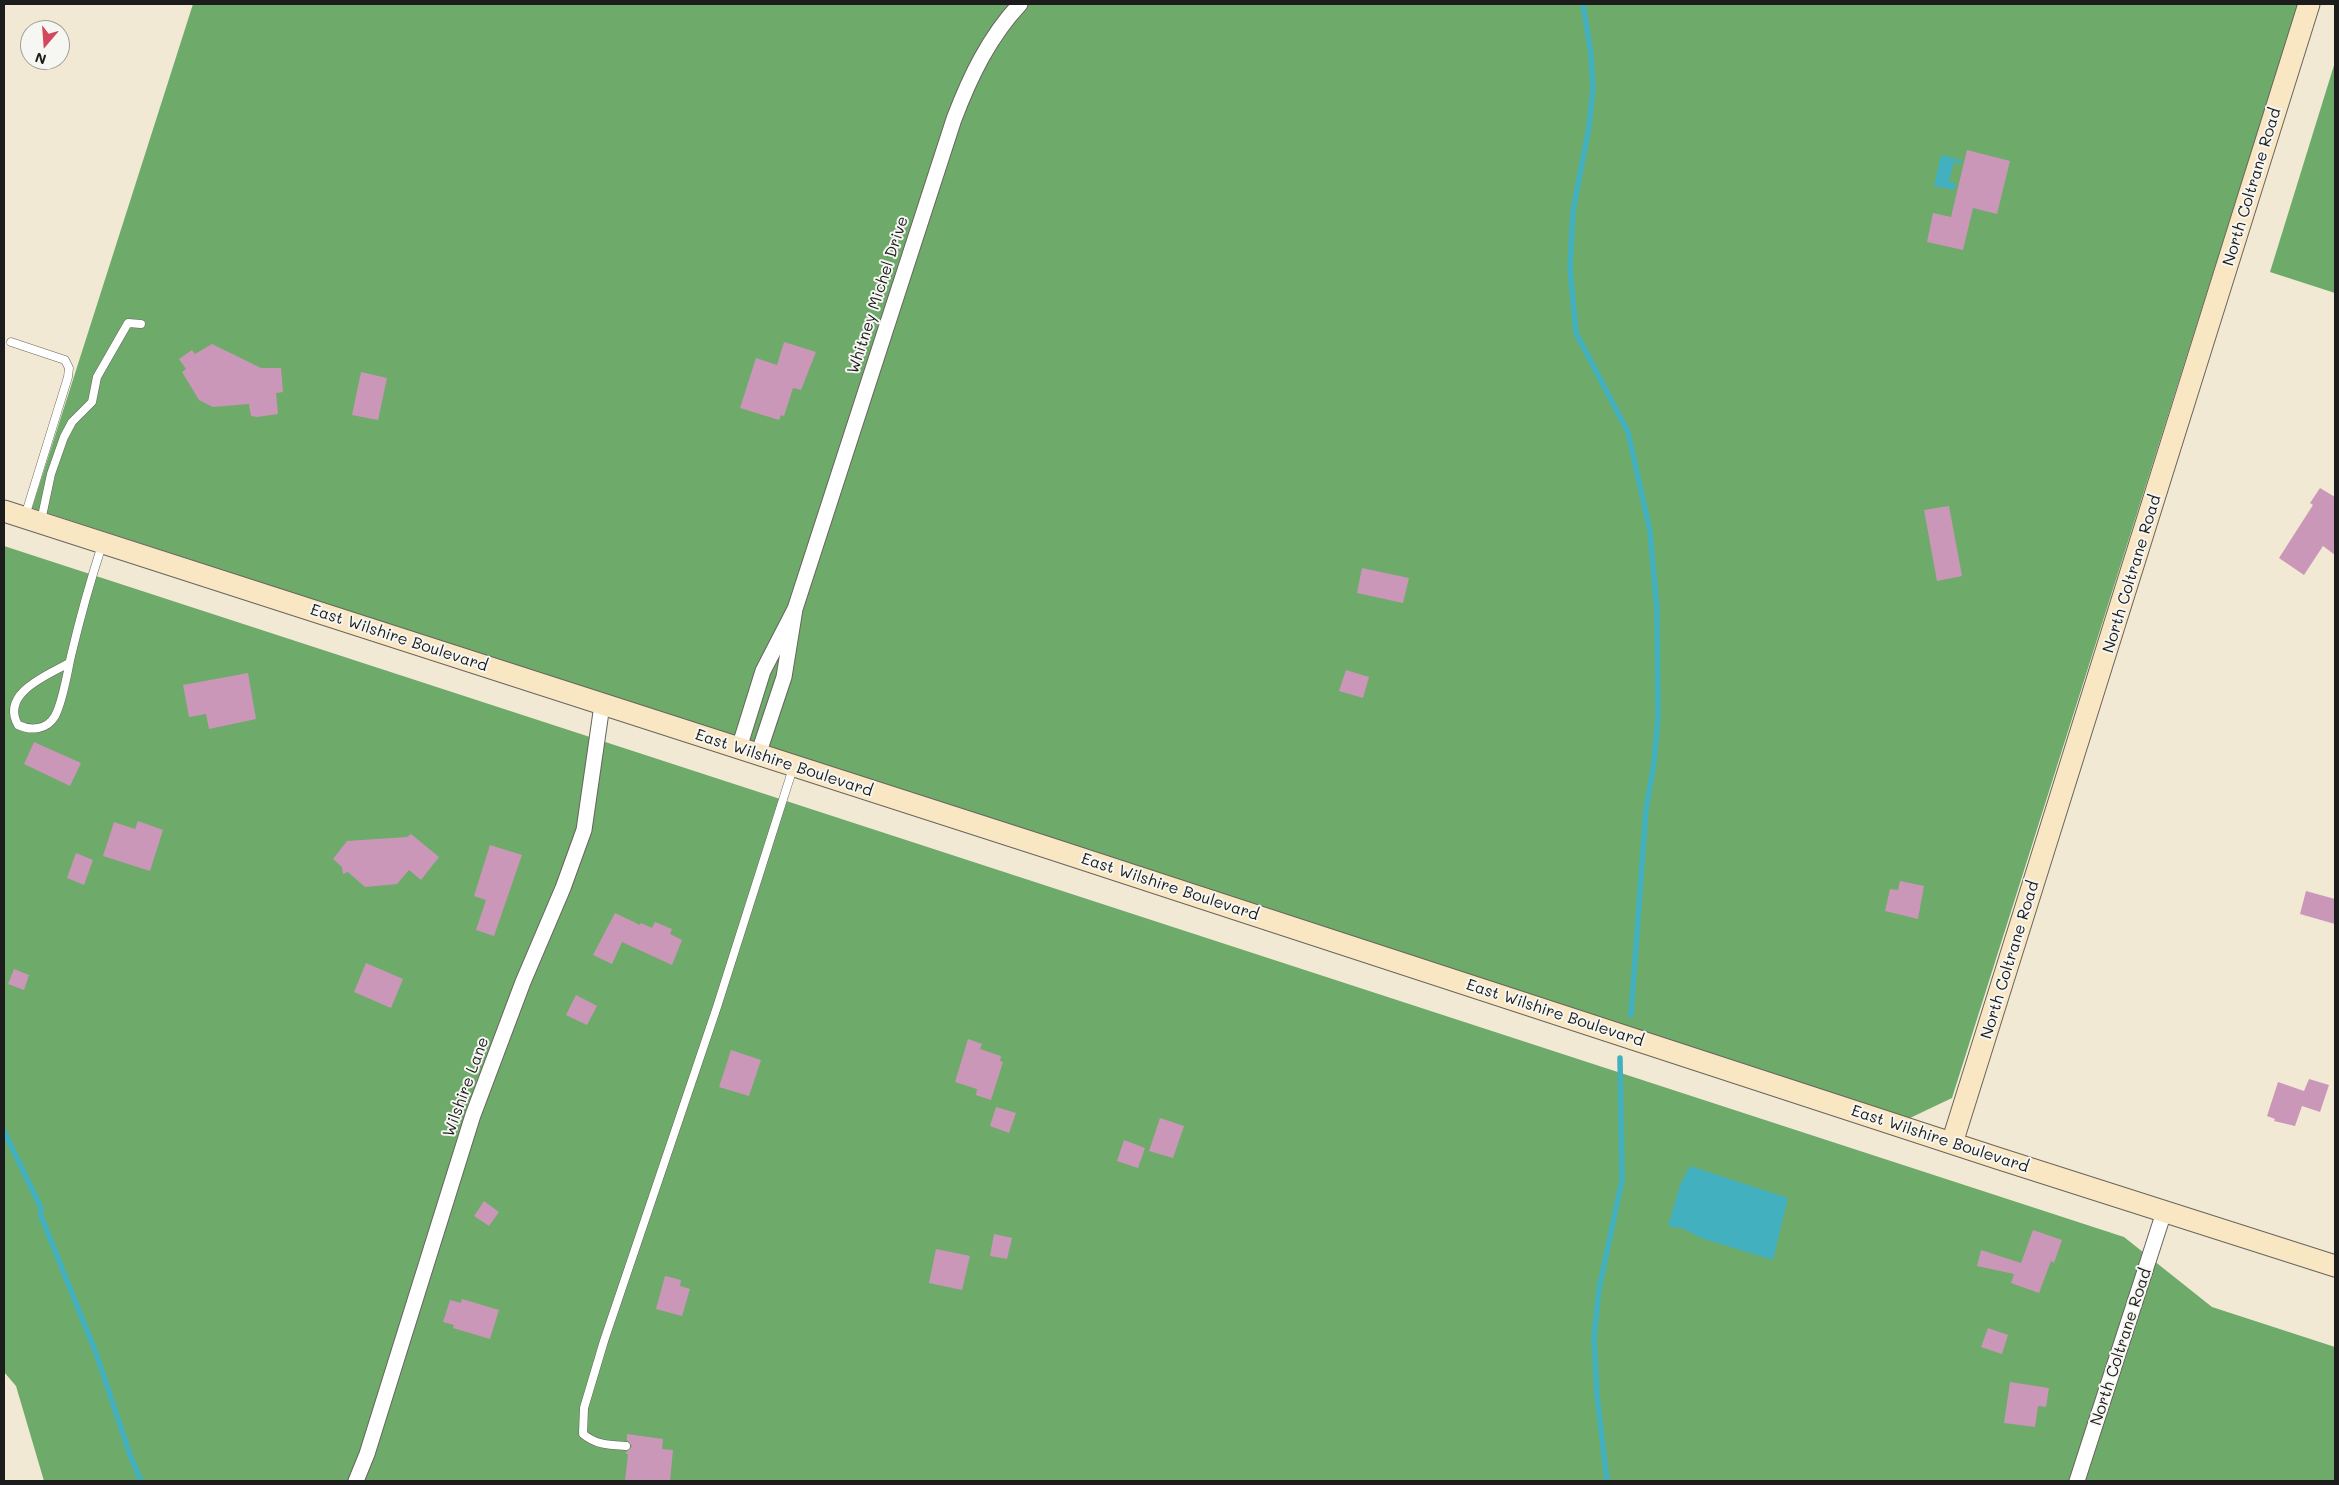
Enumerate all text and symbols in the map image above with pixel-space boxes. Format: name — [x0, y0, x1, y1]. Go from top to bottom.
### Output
north arrow — [20, 20, 70, 70]
text: N — [33, 48, 49, 69]
street label: North Coltrane Road — [2219, 106, 2285, 268]
street label: Whitney Michel Drive — [843, 214, 913, 376]
street label: North Coltrane Road — [2099, 493, 2165, 655]
street label: East Wilshire Boulevard — [308, 600, 490, 676]
street label: East Wilshire Boulevard — [693, 725, 875, 801]
street label: East Wilshire Boulevard — [1079, 849, 1261, 925]
street label: North Coltrane Road — [1977, 879, 2043, 1041]
street label: East Wilshire Boulevard — [1464, 975, 1646, 1051]
street label: Wilshire Lane — [439, 1034, 493, 1140]
street label: East Wilshire Boulevard — [1849, 1101, 2031, 1177]
street label: North Coltrane Road — [2086, 1266, 2156, 1428]

